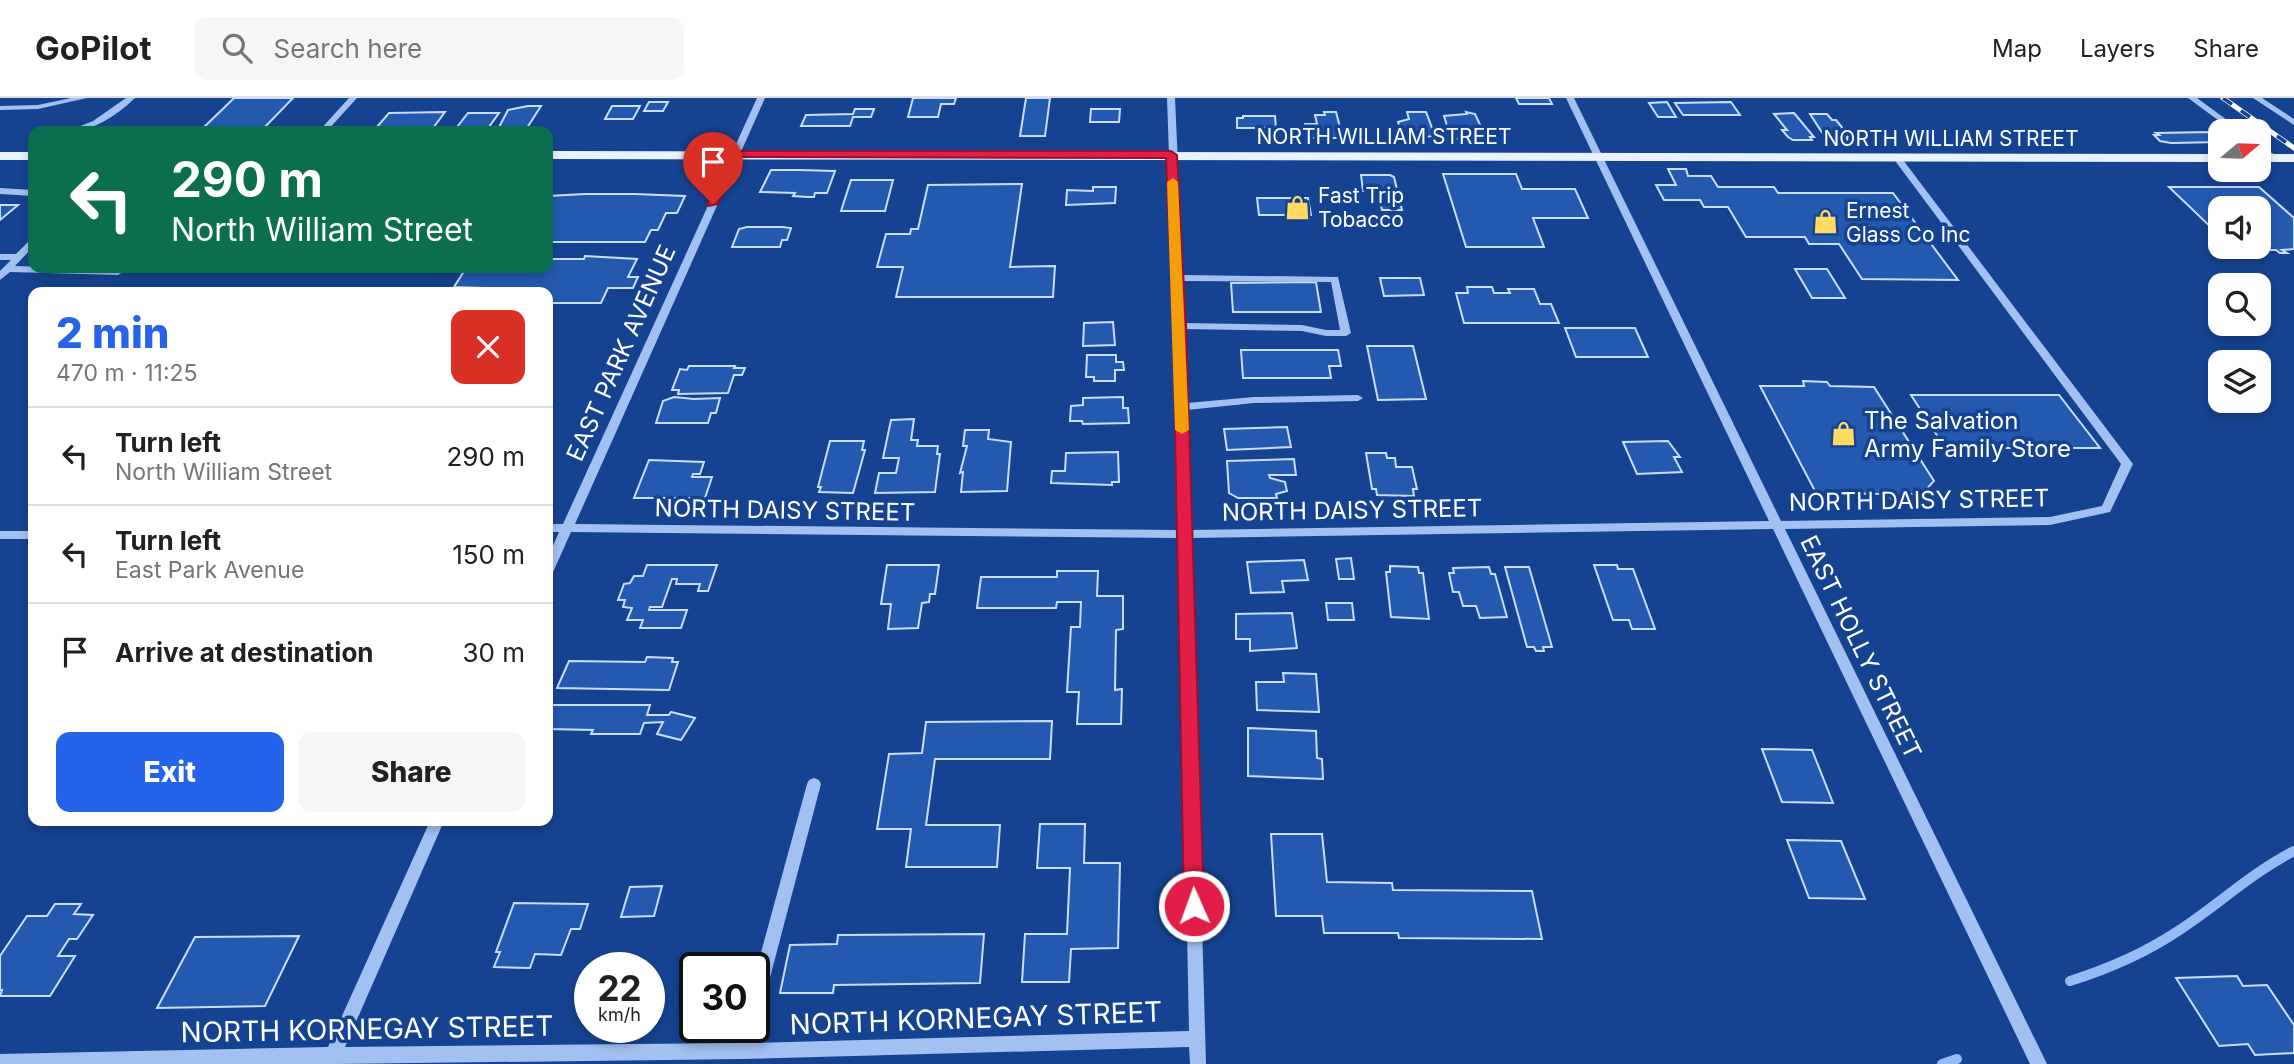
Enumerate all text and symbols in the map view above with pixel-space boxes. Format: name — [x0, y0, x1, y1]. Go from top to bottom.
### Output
search box — [194, 17, 684, 80]
text: GoPilot — [35, 28, 152, 68]
icon: search — [218, 29, 256, 67]
text: Search here — [274, 33, 422, 64]
text: Map — [1992, 34, 2042, 63]
text: Layers — [2080, 34, 2155, 63]
text: Share — [2193, 34, 2259, 63]
north arrow — [2208, 119, 2272, 182]
map controls — [2208, 119, 2271, 413]
street label: NORTH WILLIAM STREET — [1257, 124, 1511, 149]
street label: NORTH WILLIAM STREET — [1824, 126, 2078, 151]
pin — [683, 132, 743, 204]
icon: arrive — [694, 143, 732, 181]
text: 290 m — [171, 150, 323, 209]
icon: left — [56, 154, 147, 245]
place label: Fast Trip Tobacco — [1318, 183, 1404, 232]
shop icon: Fast Trip Tobacco — [1284, 193, 1312, 221]
button: sound — [2208, 196, 2271, 259]
place label: Ernest Glass Co Inc — [1846, 198, 1971, 247]
shop icon: Ernest Glass Co Inc — [1812, 208, 1840, 236]
text: North William Street — [171, 210, 473, 249]
street label: EAST PARK AVENUE — [560, 241, 682, 465]
button: search — [2208, 273, 2271, 336]
text: 2 min — [56, 307, 170, 358]
button: close — [451, 310, 525, 384]
button: layers — [2208, 350, 2271, 413]
text: 470 m · 11:25 — [56, 359, 198, 387]
place label: The Salvation Army Family Store — [1864, 406, 2071, 463]
shop icon: The Salvation Army Family Store — [1830, 420, 1858, 448]
text: Turn left — [115, 427, 221, 458]
icon: left — [56, 437, 94, 475]
text: 290 m — [447, 441, 525, 472]
text: North William Street — [115, 458, 332, 486]
street label: NORTH DAISY STREET — [1788, 483, 2050, 517]
street label: NORTH DAISY STREET — [654, 493, 916, 527]
street label: NORTH DAISY STREET — [1221, 493, 1483, 527]
text: Turn left — [115, 525, 221, 556]
street label: EAST HOLLY STREET — [1794, 531, 1928, 763]
icon: left — [56, 535, 94, 573]
text: 150 m — [452, 539, 525, 570]
text: East Park Avenue — [115, 556, 304, 584]
icon: arrive — [56, 633, 94, 671]
text: Arrive at destination — [115, 637, 374, 668]
text: 30 m — [462, 637, 525, 668]
button: Exit — [56, 732, 284, 812]
button: Share — [298, 732, 525, 812]
position arrow — [1157, 869, 1231, 943]
speed limit sign: 30 — [679, 952, 770, 1043]
text: 22 — [597, 967, 642, 1009]
street label: NORTH KORNEGAY STREET — [789, 995, 1163, 1041]
text: km/h — [598, 1004, 641, 1025]
street label: NORTH KORNEGAY STREET — [180, 1009, 554, 1049]

